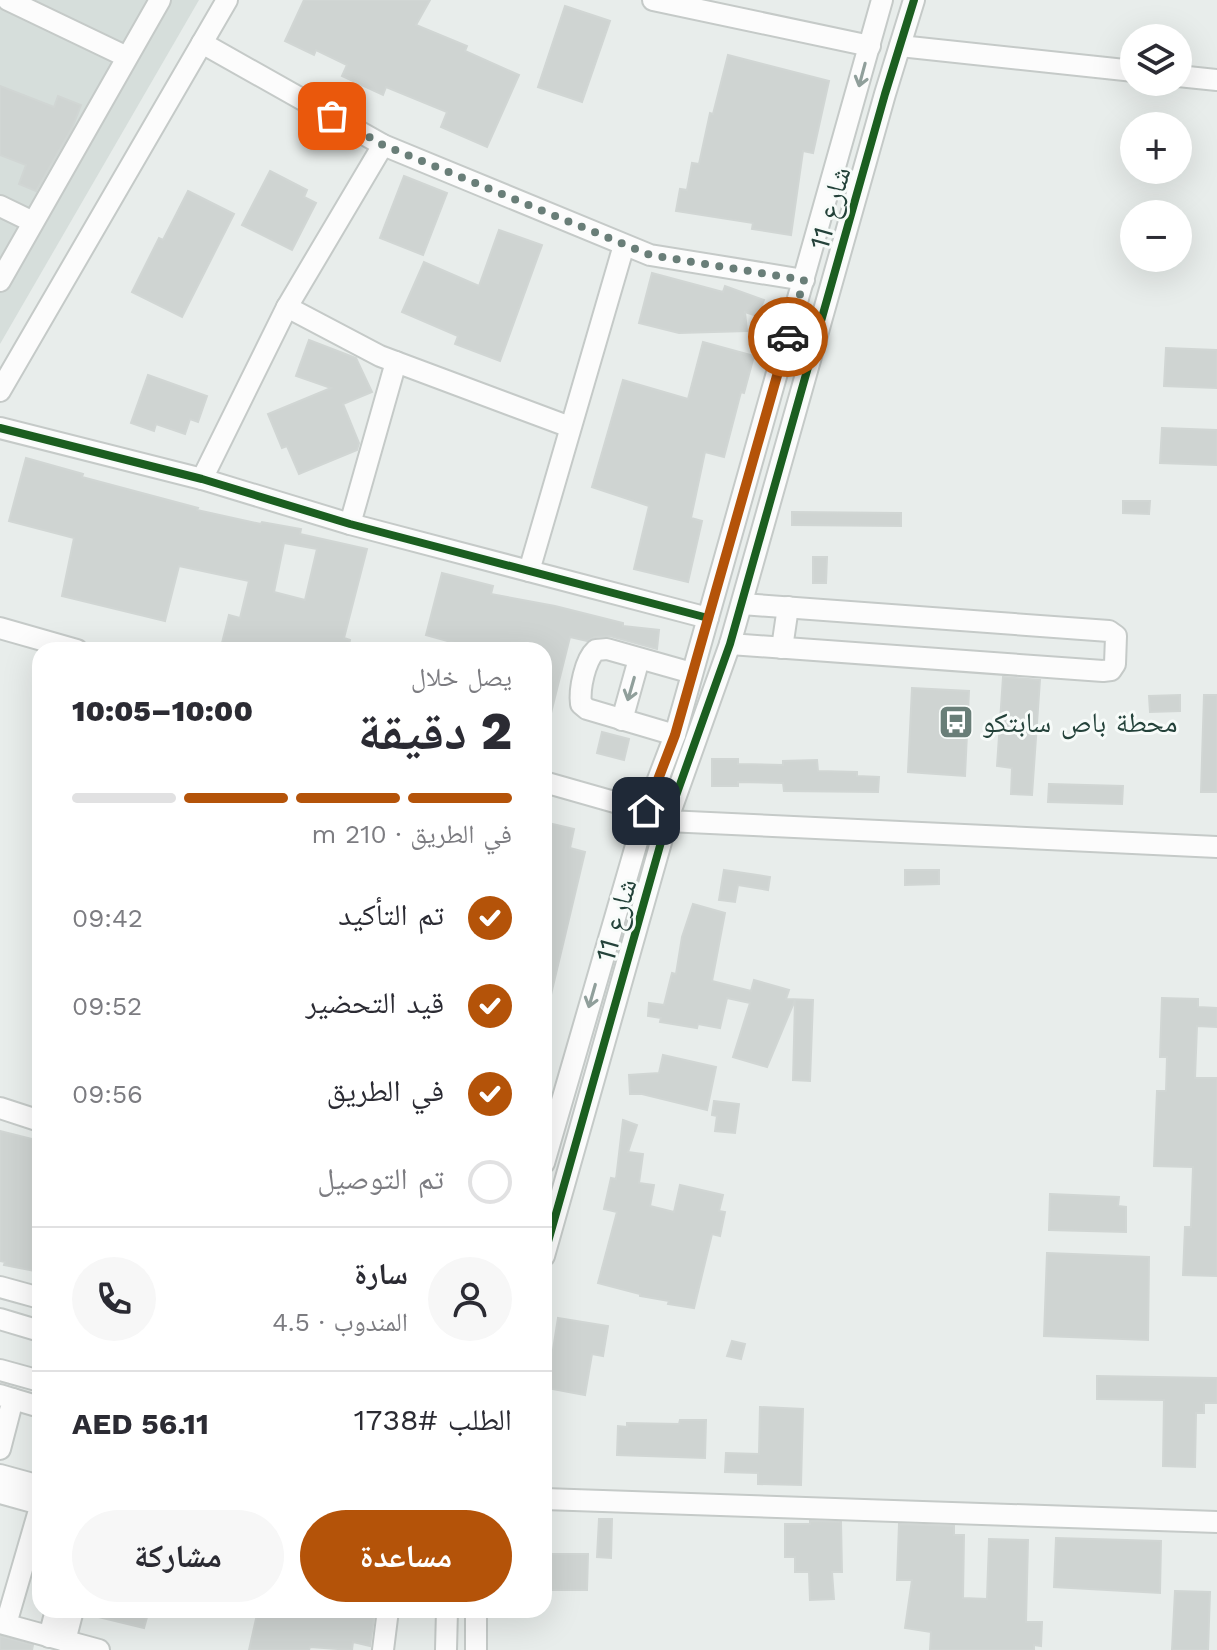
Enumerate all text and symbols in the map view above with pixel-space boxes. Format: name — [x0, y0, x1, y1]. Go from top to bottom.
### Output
map controls — [1120, 24, 1192, 272]
button: layers — [1120, 24, 1192, 96]
one-way arrow — [853, 62, 868, 88]
pin — [298, 82, 366, 150]
icon: bag — [310, 94, 354, 138]
button: + — [1120, 112, 1192, 184]
street label: شارع 11 — [802, 163, 858, 253]
button: − — [1120, 200, 1192, 272]
courier — [748, 297, 828, 377]
icon: car — [766, 315, 810, 359]
text: يصل خلال — [411, 662, 512, 692]
one-way arrow — [622, 676, 637, 702]
text: 10:00–10:05 — [72, 693, 253, 728]
text: 2 دقيقة — [358, 701, 512, 762]
bus stop icon: محطة باص سابتكو — [937, 703, 975, 741]
place label: محطة باص سابتكو — [982, 706, 1178, 740]
pin — [612, 777, 680, 845]
icon: home — [624, 789, 668, 833]
text: في الطريق · 210 m — [311, 819, 512, 849]
street label: شارع 11 — [588, 875, 644, 965]
icon: check — [468, 896, 512, 940]
text: تم التأكيد — [338, 897, 444, 932]
text: 09:42 — [72, 903, 143, 933]
one-way arrow — [584, 983, 599, 1009]
icon: check — [468, 984, 512, 1028]
text: قيد التحضير — [306, 985, 444, 1020]
text: 09:52 — [72, 991, 142, 1021]
icon: check — [468, 1072, 512, 1116]
text: في الطريق — [327, 1073, 444, 1108]
text: 09:56 — [72, 1079, 143, 1109]
text: تم التوصيل — [317, 1161, 444, 1196]
text: سارة — [354, 1256, 408, 1291]
button: phone — [72, 1257, 156, 1341]
button: person — [428, 1257, 512, 1341]
text: المندوب · 4.5 — [272, 1307, 408, 1337]
text: الطلب #1738 — [354, 1402, 512, 1437]
text: AED 56.11 — [72, 1406, 209, 1441]
button: مشاركة — [72, 1510, 284, 1602]
button: مساعدة — [300, 1510, 512, 1602]

